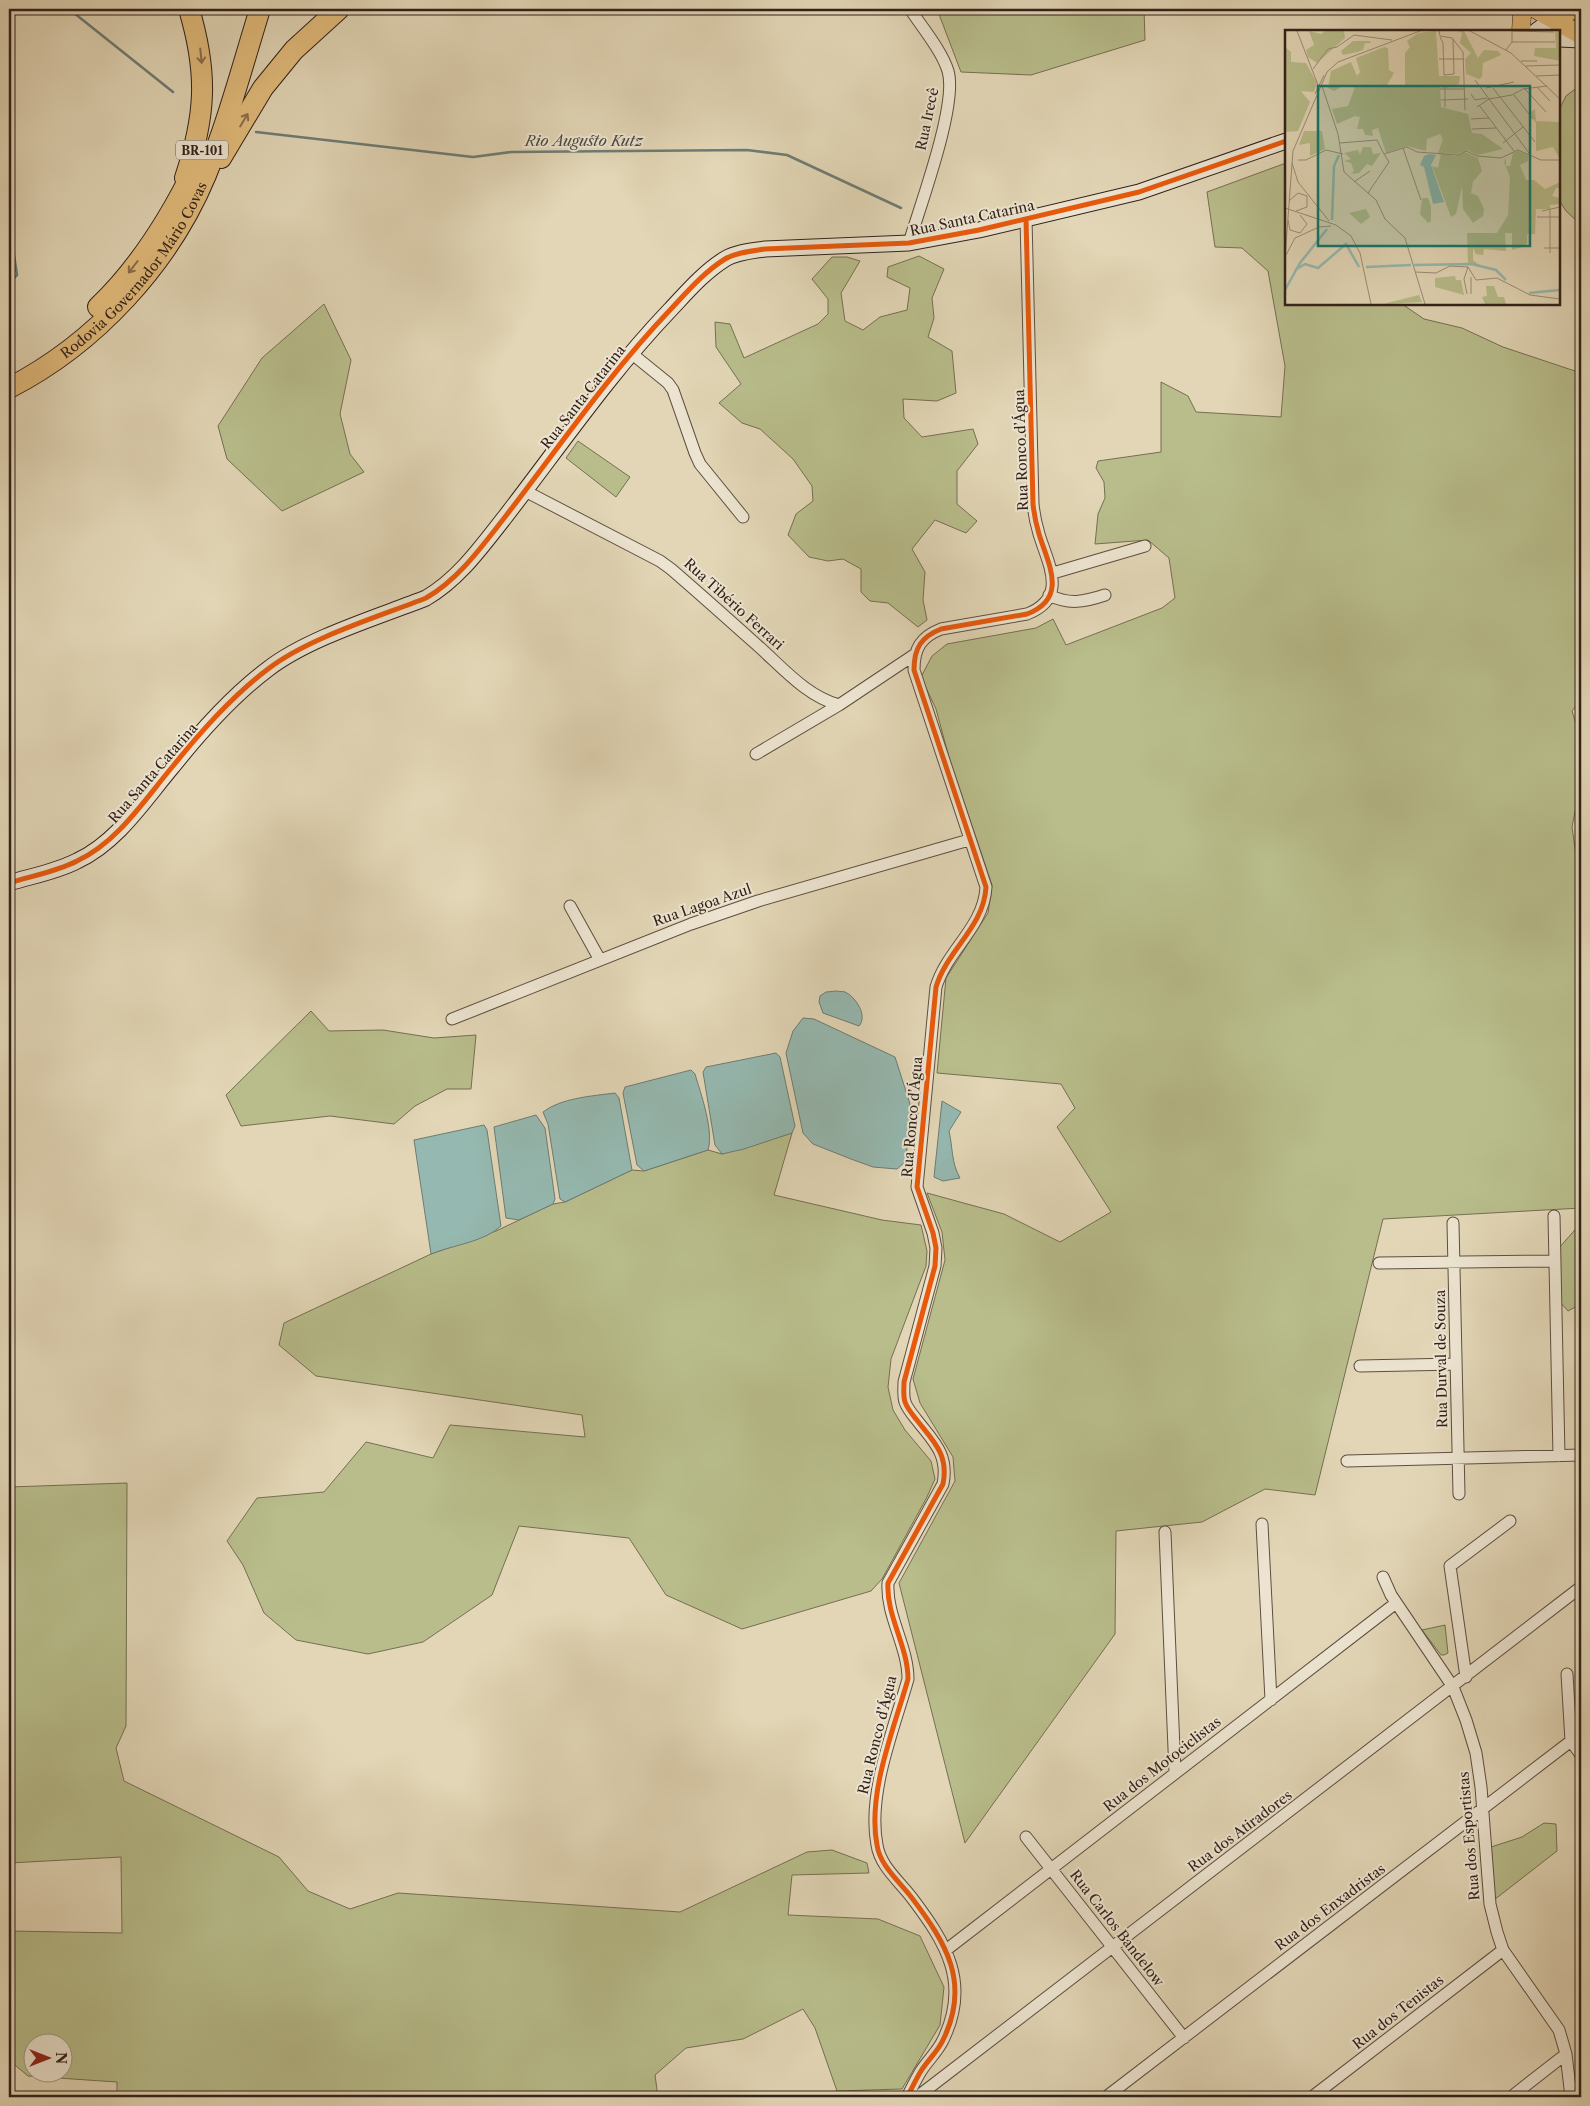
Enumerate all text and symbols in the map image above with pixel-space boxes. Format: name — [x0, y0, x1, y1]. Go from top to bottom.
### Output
inset map — [1285, 30, 1560, 305]
one-way arrow — [196, 48, 205, 64]
street label: Rua Irecê — [912, 86, 942, 152]
one-way arrow — [239, 114, 249, 128]
water label: Rio Augusto Kutz — [524, 131, 644, 150]
road number: BR-101 — [176, 140, 228, 160]
street label: Rodovia Governador Mário Covas — [57, 179, 211, 362]
street label: Rua Santa Catarina — [908, 196, 1037, 240]
one-way arrow — [128, 260, 139, 273]
street label: Rua Santa Catarina — [537, 341, 630, 453]
street label: Rua Ronco d’Água — [1010, 388, 1032, 511]
street label: Rua Tibério Ferrari — [680, 554, 788, 654]
street label: Rua Santa Catarina — [105, 719, 202, 827]
street label: Rua Lagoa Azul — [650, 880, 754, 930]
street label: Rua Ronco d’Água — [898, 1055, 926, 1178]
street label: Rua Durval de Souza — [1431, 1289, 1451, 1428]
street label: Rua Ronco d’Água — [854, 1673, 901, 1796]
street label: Rua dos Motociclistas — [1100, 1712, 1224, 1816]
street label: Rua dos Esportistas — [1454, 1771, 1484, 1901]
street label: Rua dos Atiradores — [1184, 1786, 1296, 1876]
street label: Rua dos Enxadristas — [1271, 1860, 1389, 1954]
street label: Rua Carlos Bandelow — [1066, 1866, 1168, 1990]
street label: Rua dos Tenistas — [1349, 1971, 1447, 2053]
north arrow — [22, 2034, 72, 2084]
text: N — [52, 2052, 70, 2064]

